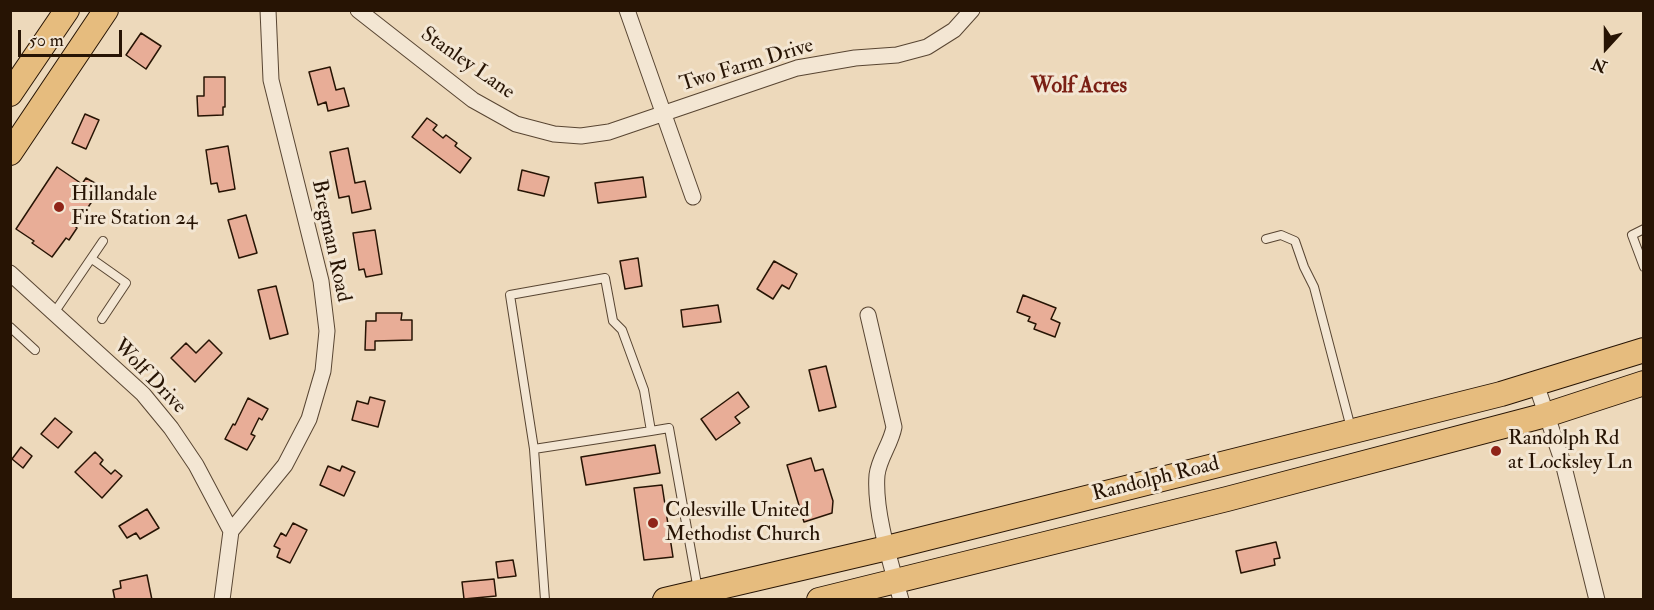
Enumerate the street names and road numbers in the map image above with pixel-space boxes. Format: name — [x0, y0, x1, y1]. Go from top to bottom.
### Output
street label: Stanley Lane — [415, 22, 519, 106]
street label: Two Farm Drive — [677, 34, 817, 98]
street label: Bregman Road — [305, 177, 355, 305]
street label: Wolf Drive — [107, 334, 191, 420]
street label: Randolph Road — [1090, 452, 1222, 508]

